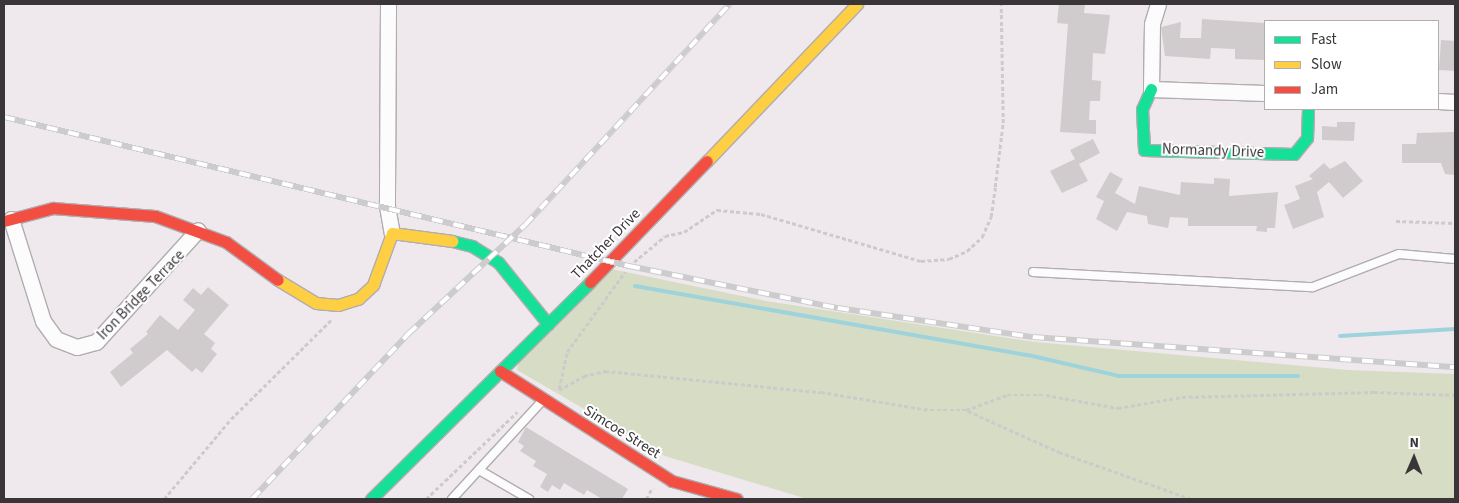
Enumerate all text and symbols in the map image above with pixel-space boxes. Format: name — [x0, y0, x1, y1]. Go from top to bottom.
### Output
legend — [1264, 20, 1439, 110]
text: Fast — [1311, 29, 1337, 50]
text: Slow — [1311, 54, 1342, 75]
text: Jam — [1311, 79, 1338, 100]
street label: Normandy Drive — [1162, 140, 1264, 162]
street label: Thatcher Drive — [568, 205, 644, 283]
street label: Iron Bridge Terrace — [93, 246, 189, 344]
street label: Simcoe Street — [580, 401, 664, 463]
north arrow — [1389, 433, 1439, 483]
text: N — [1409, 433, 1419, 453]

